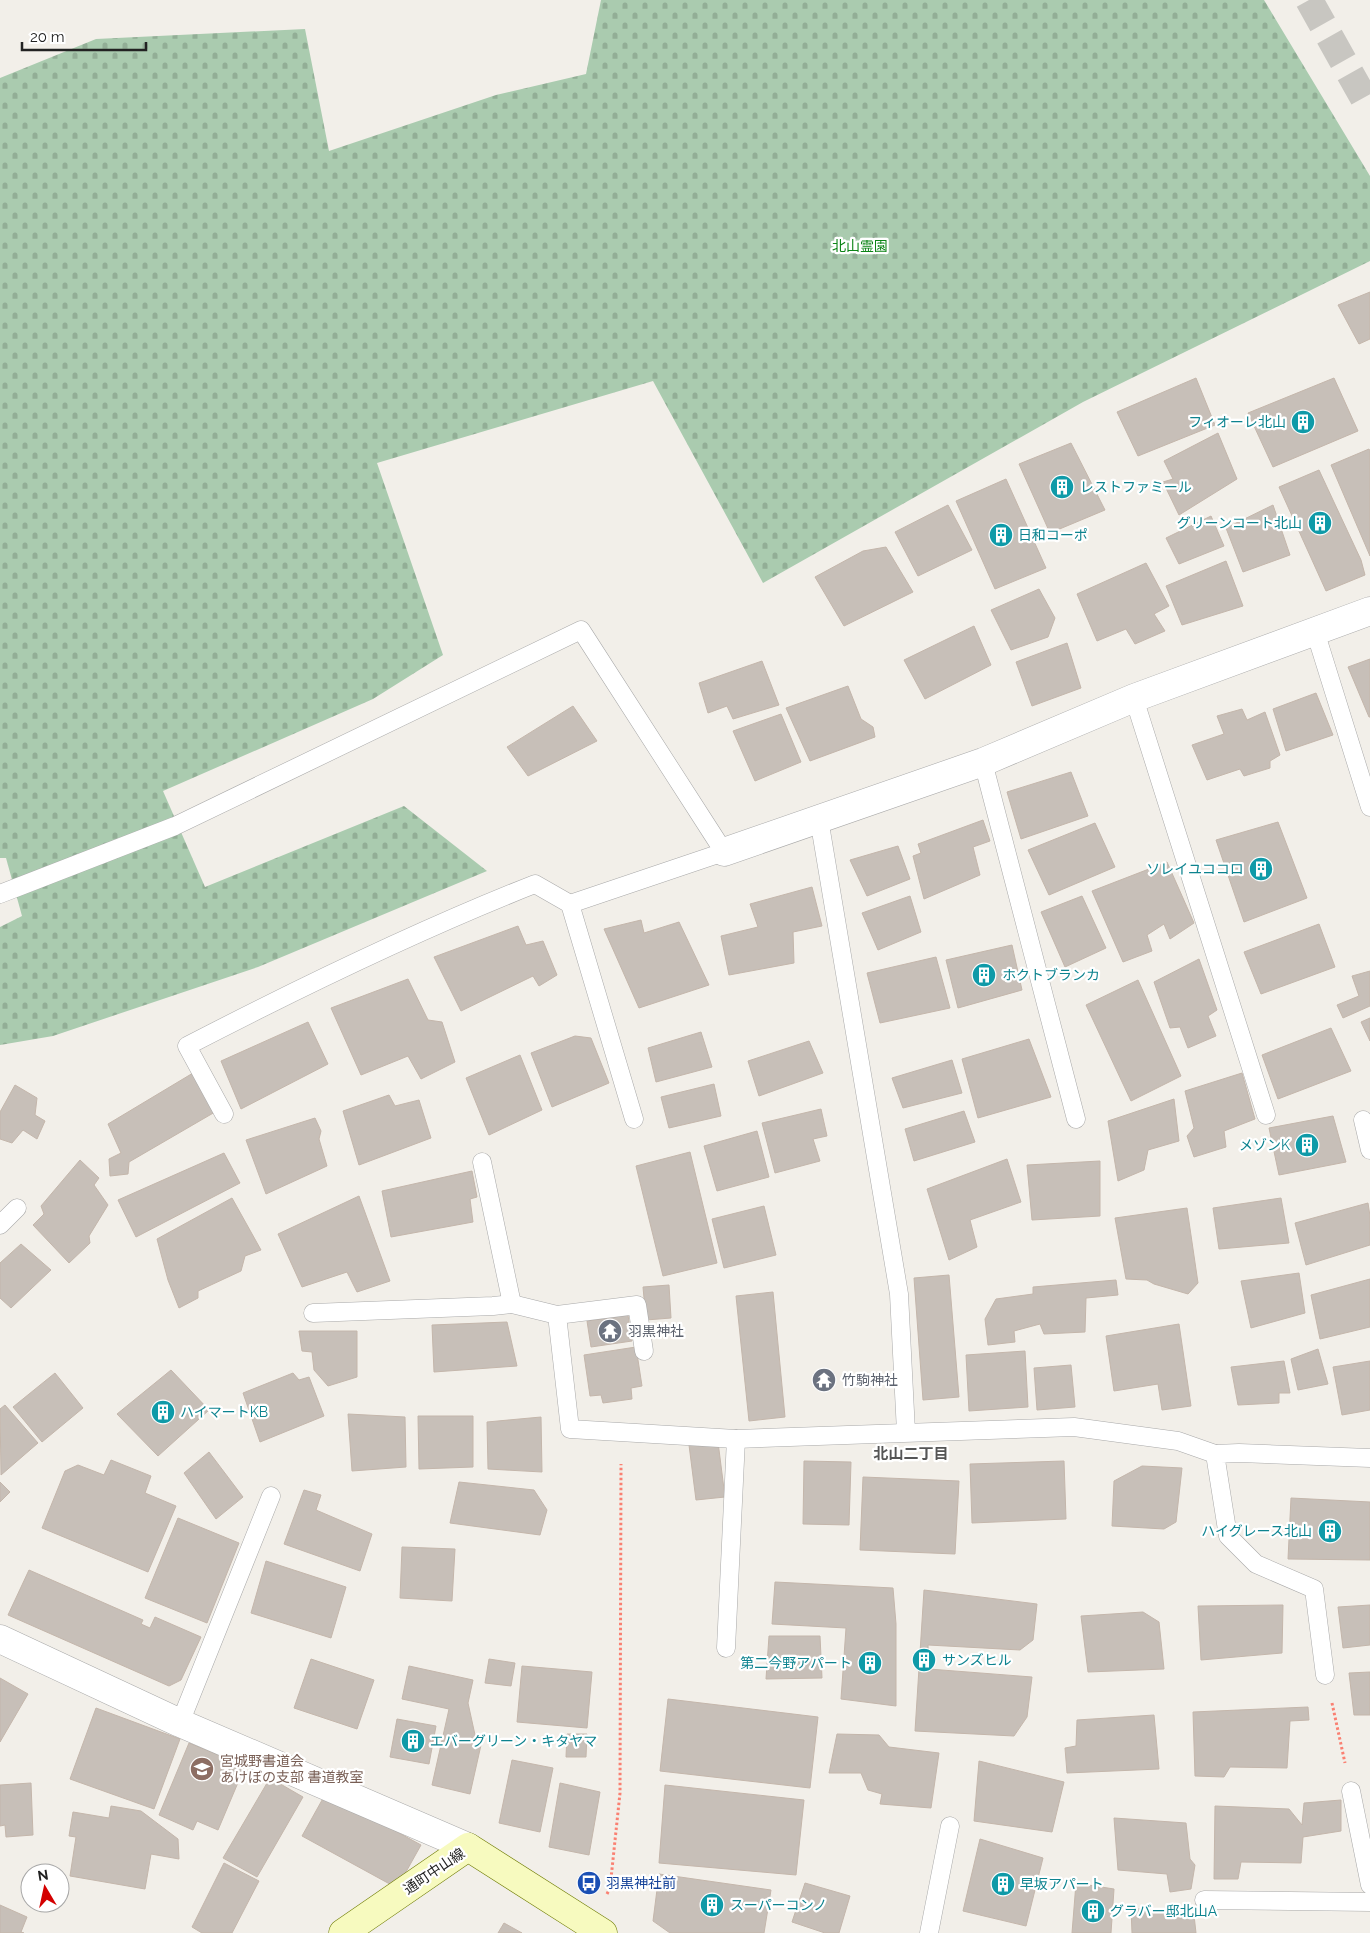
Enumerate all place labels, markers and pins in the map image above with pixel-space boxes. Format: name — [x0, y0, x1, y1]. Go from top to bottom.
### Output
building icon: フィオーレ北山 — [1290, 409, 1316, 435]
place label: フィオーレ北山 — [1188, 414, 1286, 430]
building icon: レストファミール — [1049, 474, 1075, 500]
place label: レストファミール — [1080, 479, 1192, 495]
building icon: グリーンコート北山 — [1307, 510, 1333, 536]
place label: グリーンコート北山 — [1177, 515, 1302, 531]
building icon: 日和コーポ — [988, 522, 1014, 548]
place label: 日和コーポ — [1018, 527, 1088, 543]
building icon: ソレイユココロ — [1248, 856, 1274, 882]
place label: ソレイユココロ — [1146, 861, 1244, 877]
building icon: ホクトブランカ — [971, 962, 997, 988]
place label: ホクトブランカ — [1002, 967, 1100, 983]
building icon: メゾンK — [1294, 1132, 1320, 1158]
place label: メゾンK — [1239, 1137, 1290, 1153]
temple icon: 羽黒神社 — [597, 1318, 623, 1344]
place label: 羽黒神社 — [628, 1323, 684, 1339]
temple icon: 竹駒神社 — [811, 1367, 837, 1393]
place label: 竹駒神社 — [842, 1372, 898, 1388]
building icon: ハイマートKB — [150, 1399, 176, 1425]
place label: ハイマートKB — [180, 1404, 268, 1420]
building icon: ハイグレース北山 — [1317, 1518, 1343, 1544]
place label: ハイグレース北山 — [1201, 1523, 1312, 1539]
building icon: サンズヒル — [911, 1647, 937, 1673]
building icon: 第二今野アパート — [857, 1650, 883, 1676]
place label: サンズヒル — [942, 1652, 1012, 1668]
place label: 第二今野アパート — [740, 1655, 852, 1671]
building icon: エバーグリーン・キタヤマ — [400, 1728, 426, 1754]
place label: エバーグリーン・キタヤマ — [430, 1733, 597, 1749]
place label: 宮城野書道会 あけぼの支部 書道教室 — [220, 1753, 364, 1785]
school or university icon: 宮城野書道会 あけぼの支部 書道教室 — [189, 1756, 215, 1782]
bus stop icon: 羽黒神社前 — [576, 1870, 602, 1896]
building icon: 早坂アパート — [990, 1871, 1016, 1897]
place label: 羽黒神社前 — [606, 1875, 676, 1891]
place label: 早坂アパート — [1020, 1876, 1104, 1892]
building icon: スーパーコンノ — [699, 1892, 725, 1918]
place label: スーパーコンノ — [730, 1897, 827, 1913]
building icon: グラバー邸北山A — [1080, 1898, 1106, 1924]
place label: グラバー邸北山A — [1110, 1903, 1218, 1919]

